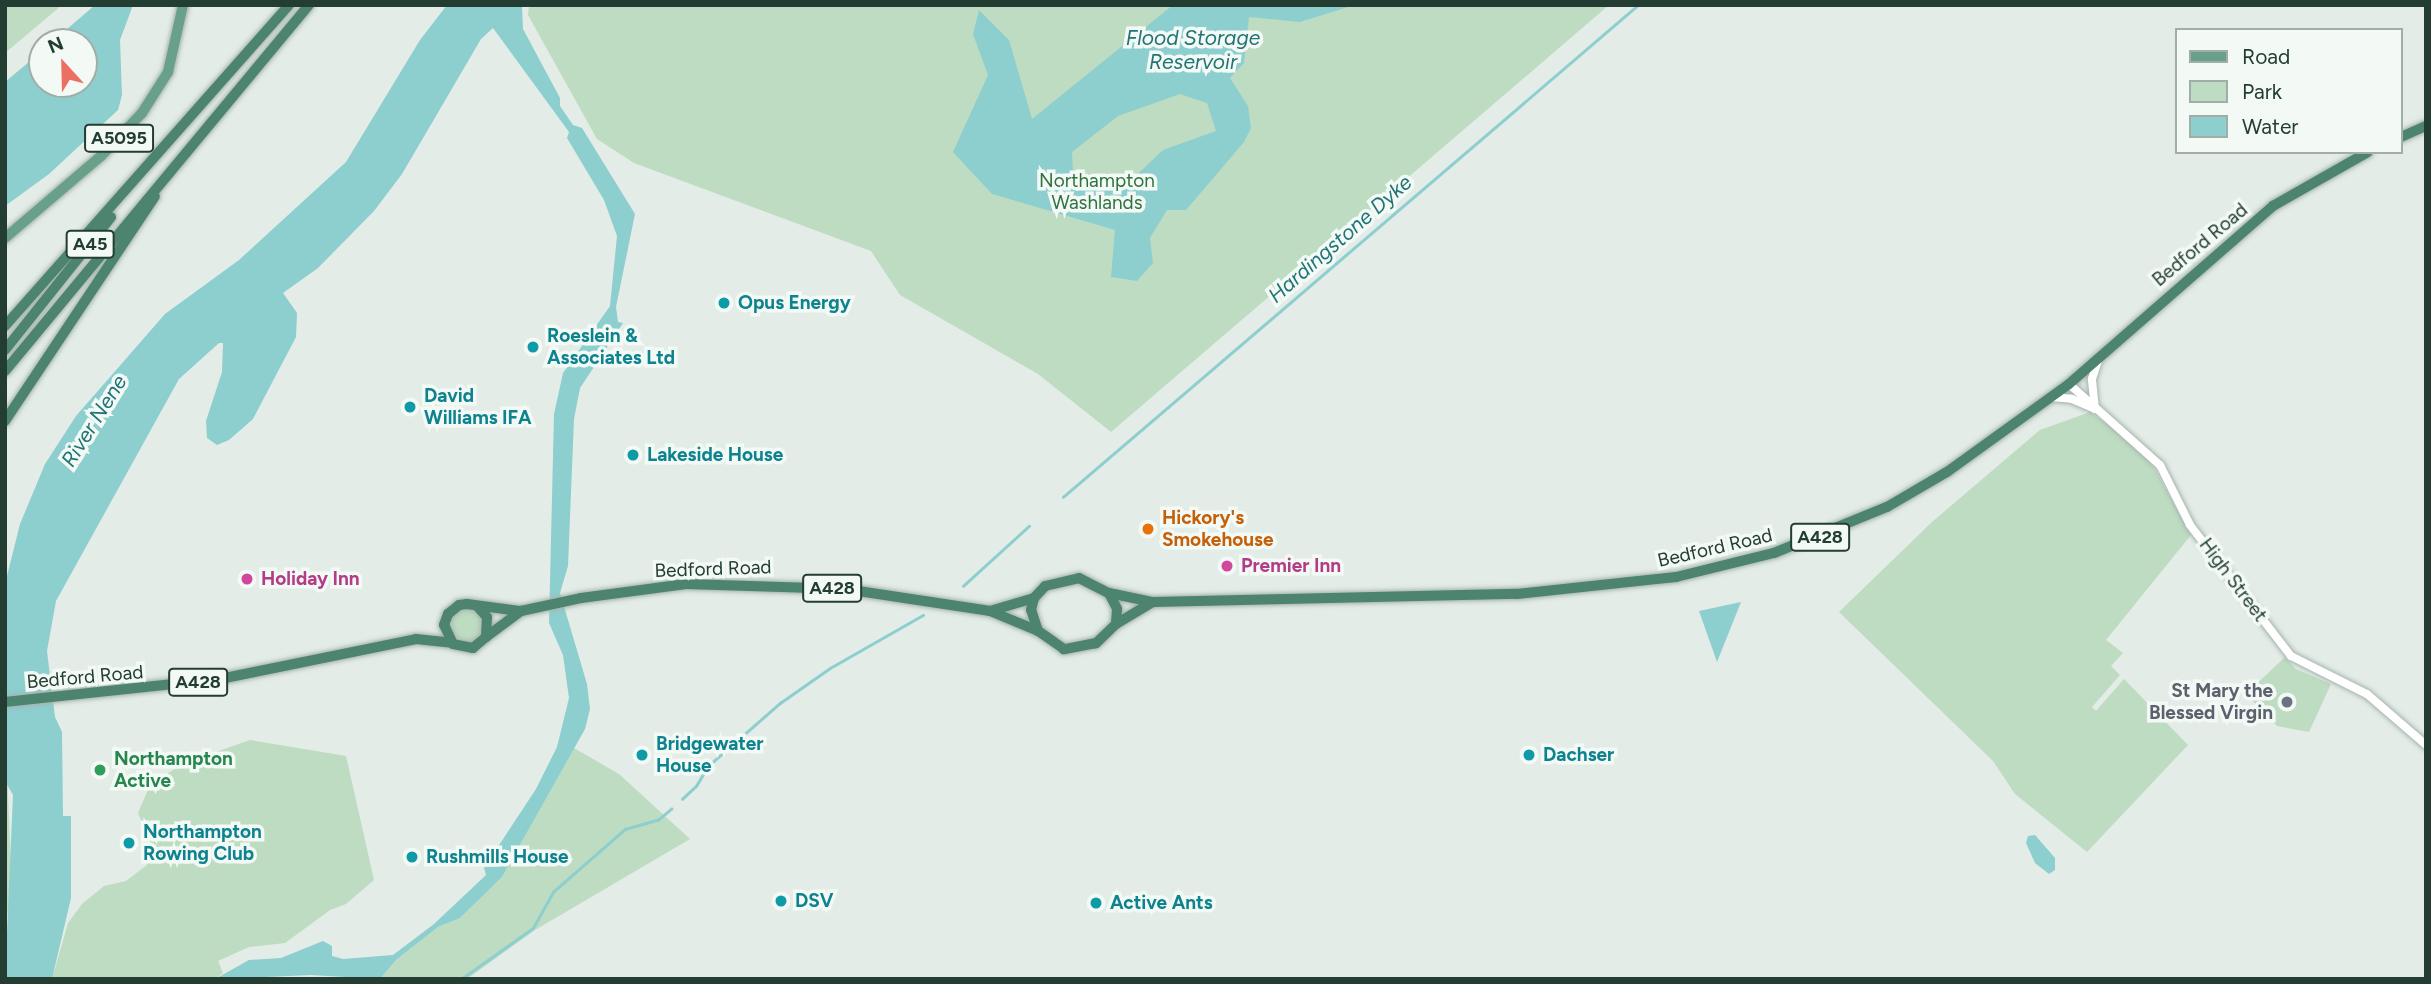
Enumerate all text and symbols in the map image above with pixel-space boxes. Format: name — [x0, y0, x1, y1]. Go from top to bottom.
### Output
water label: Flood Storage Reservoir — [1126, 25, 1260, 75]
north arrow — [28, 28, 98, 98]
legend — [2176, 28, 2403, 154]
text: N — [45, 32, 67, 58]
text: Road — [2242, 44, 2290, 69]
text: Park — [2242, 79, 2282, 104]
text: Water — [2242, 114, 2298, 139]
road number: A5095 — [84, 124, 154, 153]
park label: Northampton Washlands — [1039, 170, 1155, 214]
water label: Hardingstone Dyke — [1263, 170, 1417, 308]
street label: Bedford Road — [2148, 199, 2252, 291]
road number: A45 — [66, 230, 114, 258]
place label: Opus Energy — [738, 292, 851, 314]
marker: Opus Energy — [716, 295, 732, 311]
place label: Roeslein & Associates Ltd — [547, 325, 675, 369]
marker: Roeslein & Associates Ltd — [525, 339, 541, 355]
water label: River Nene — [56, 370, 132, 472]
place label: David Williams IFA — [424, 385, 532, 429]
marker: David Williams IFA — [402, 399, 418, 415]
place label: Lakeside House — [647, 444, 783, 466]
marker: Lakeside House — [625, 447, 641, 463]
place label: Hickory's Smokehouse — [1162, 507, 1273, 551]
marker: Hickory's Smokehouse — [1140, 521, 1156, 537]
road number: A428 — [1788, 522, 1852, 552]
street label: Bedford Road — [1655, 524, 1775, 572]
street label: High Street — [2194, 534, 2272, 626]
place label: Premier Inn — [1241, 555, 1341, 577]
street label: Bedford Road — [654, 556, 772, 582]
marker: Premier Inn — [1219, 558, 1235, 574]
place label: Holiday Inn — [261, 568, 360, 590]
marker: Holiday Inn — [239, 571, 255, 587]
road number: A428 — [800, 574, 864, 602]
street label: Bedford Road — [26, 661, 144, 693]
road number: A428 — [166, 668, 230, 696]
place label: St Mary the Blessed Virgin — [2149, 680, 2273, 724]
marker: St Mary the Blessed Virgin — [2279, 694, 2295, 710]
place label: Bridgewater House — [656, 733, 764, 777]
place label: Dachser — [1543, 744, 1614, 766]
marker: Bridgewater House — [634, 747, 650, 763]
marker: Dachser — [1521, 747, 1537, 763]
place label: Northampton Active — [114, 748, 233, 792]
marker: Northampton Active — [92, 762, 108, 778]
place label: Northampton Rowing Club — [143, 821, 262, 865]
marker: Northampton Rowing Club — [121, 835, 137, 851]
place label: Rushmills House — [426, 846, 568, 868]
marker: Rushmills House — [404, 849, 420, 865]
place label: DSV — [795, 890, 834, 912]
place label: Active Ants — [1110, 892, 1213, 914]
marker: DSV — [773, 893, 789, 909]
marker: Active Ants — [1088, 895, 1104, 911]

